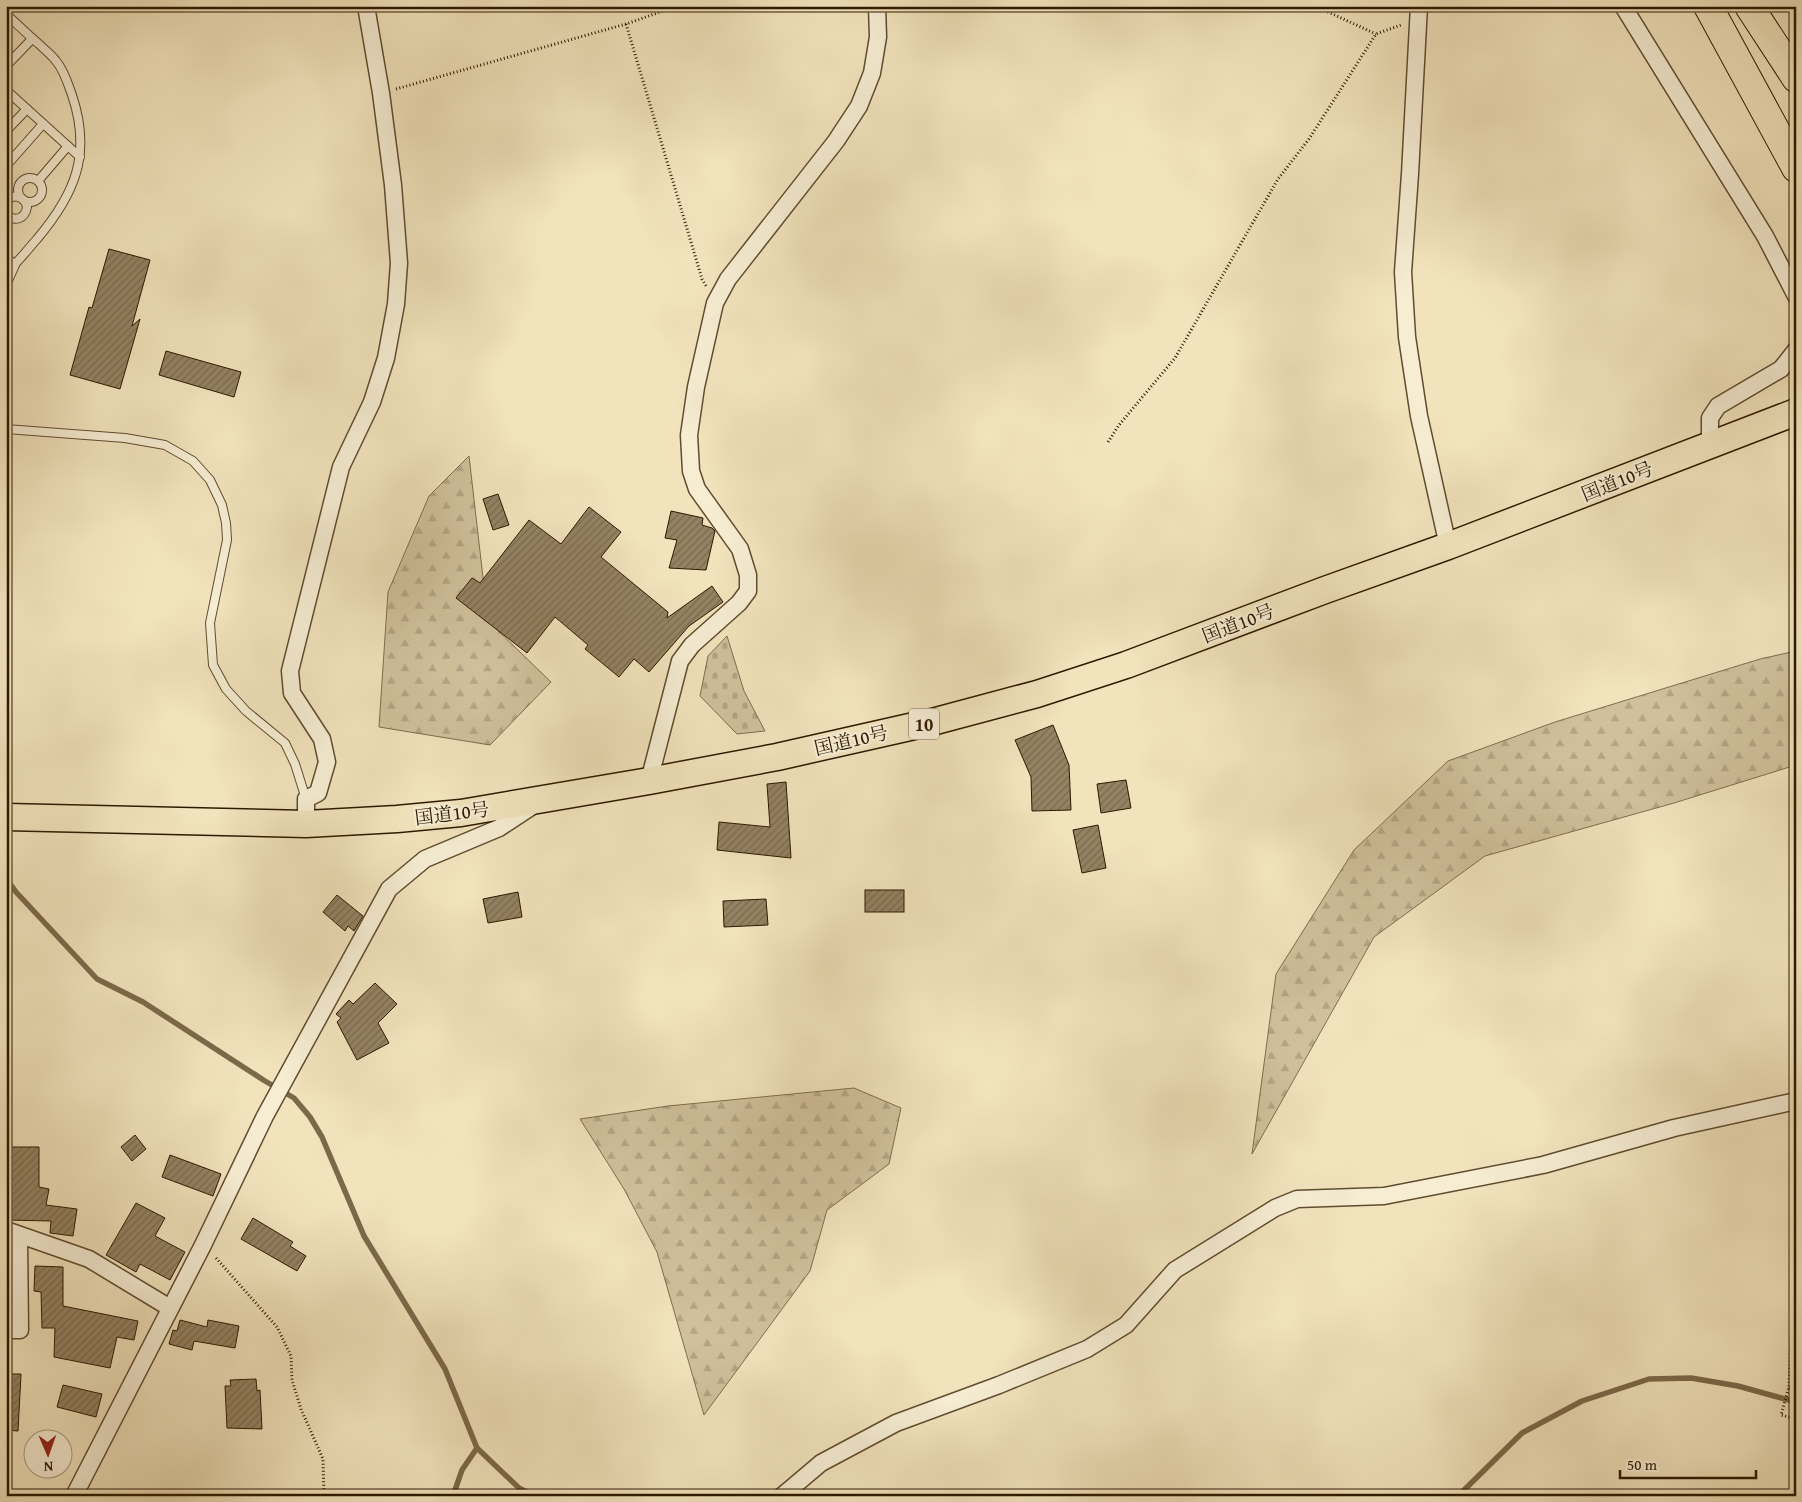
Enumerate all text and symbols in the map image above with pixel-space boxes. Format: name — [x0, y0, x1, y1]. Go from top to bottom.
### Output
street label: 国道10号 — [1577, 454, 1657, 508]
street label: 国道10号 — [1198, 596, 1278, 650]
road number: 10 — [909, 709, 939, 740]
street label: 国道10号 — [811, 718, 891, 762]
street label: 国道10号 — [413, 795, 491, 831]
north arrow — [22, 1430, 72, 1480]
scale bar — [1620, 1447, 1756, 1479]
text: 50 m — [1627, 1454, 1658, 1475]
text: N — [43, 1457, 53, 1477]

